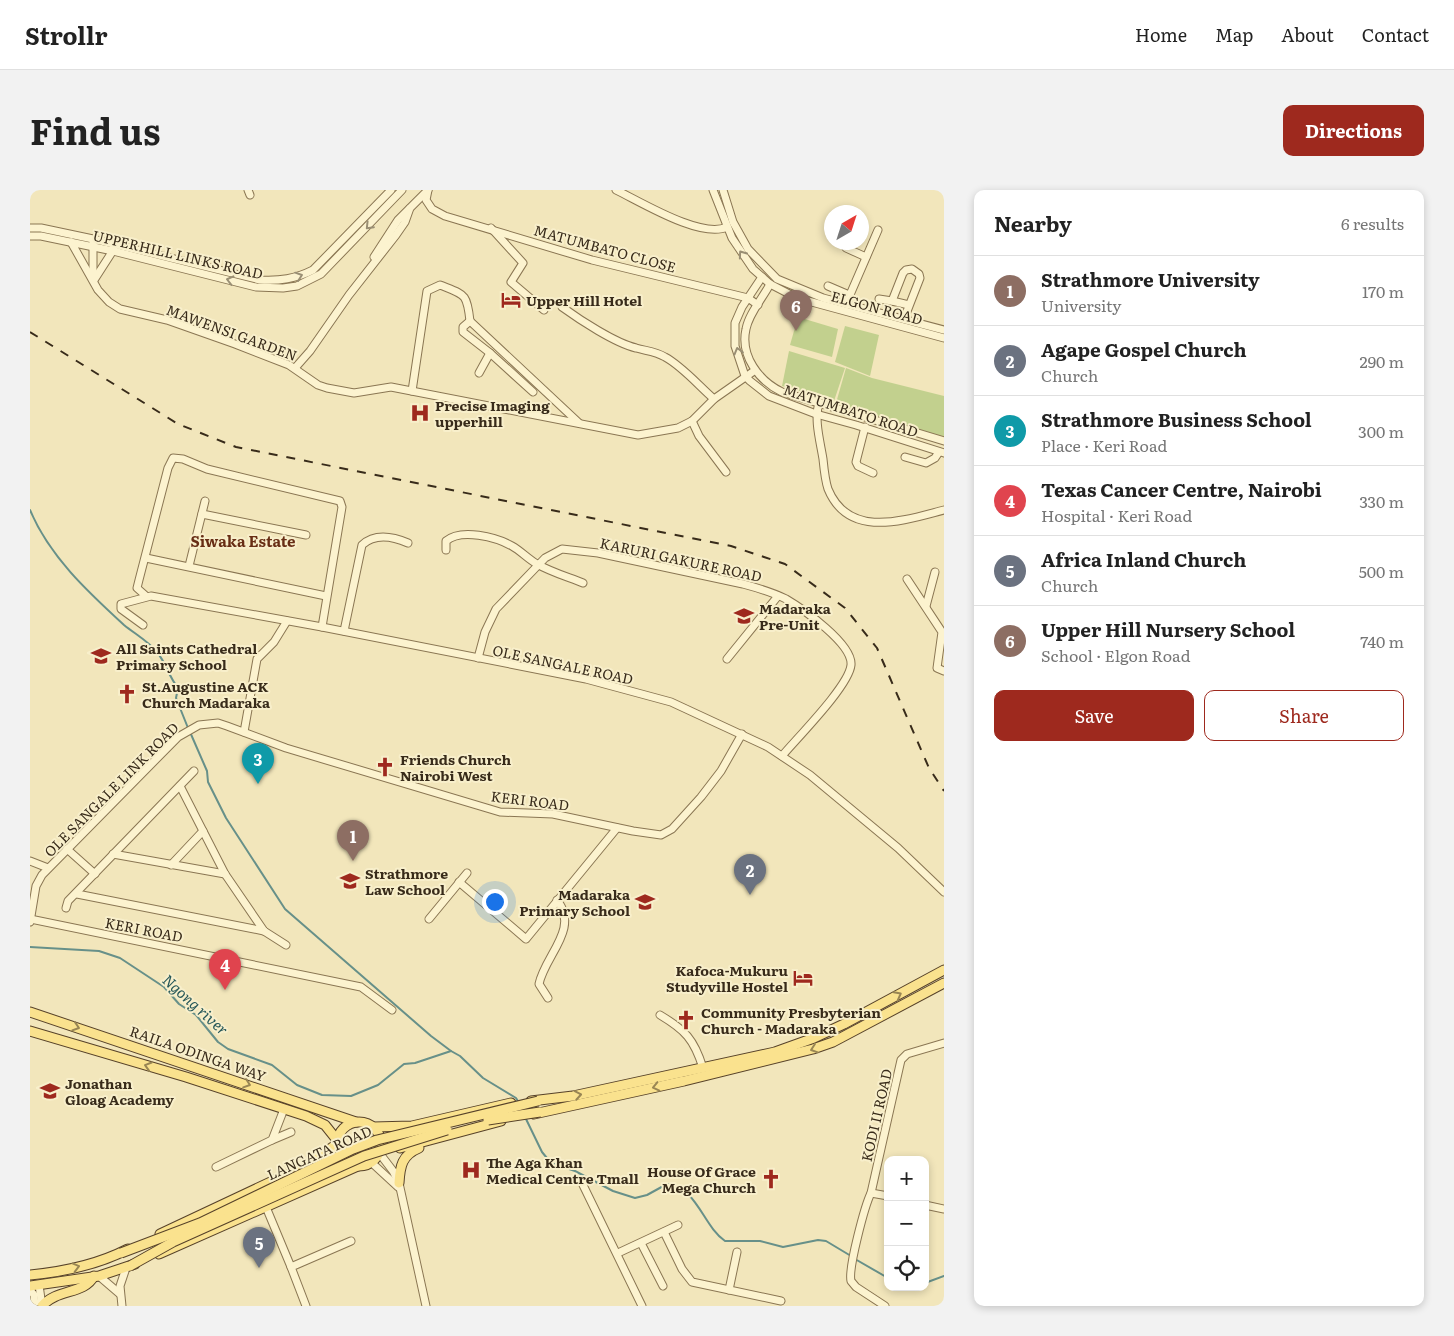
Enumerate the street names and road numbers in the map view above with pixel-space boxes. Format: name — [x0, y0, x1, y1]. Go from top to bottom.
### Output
street label: MATUMBATO CLOSE — [532, 219, 678, 277]
street label: UPPERHILL LINKS ROAD — [91, 225, 265, 283]
street label: ELGON ROAD — [829, 285, 925, 329]
street label: MAWENSI GARDEN — [164, 299, 300, 365]
street label: MATUMBATO ROAD — [781, 379, 921, 441]
street label: KARURI GAKURE ROAD — [598, 532, 764, 586]
street label: OLE SANGALE ROAD — [491, 639, 635, 689]
street label: OLE SANGALE LINK ROAD — [39, 717, 183, 861]
street label: KERI ROAD — [490, 785, 571, 815]
street label: KERI ROAD — [103, 912, 185, 946]
street label: RAILA ODINGA WAY — [127, 1020, 269, 1086]
street label: KODI II ROAD — [856, 1066, 896, 1163]
street label: LANGATA ROAD — [263, 1120, 375, 1184]

